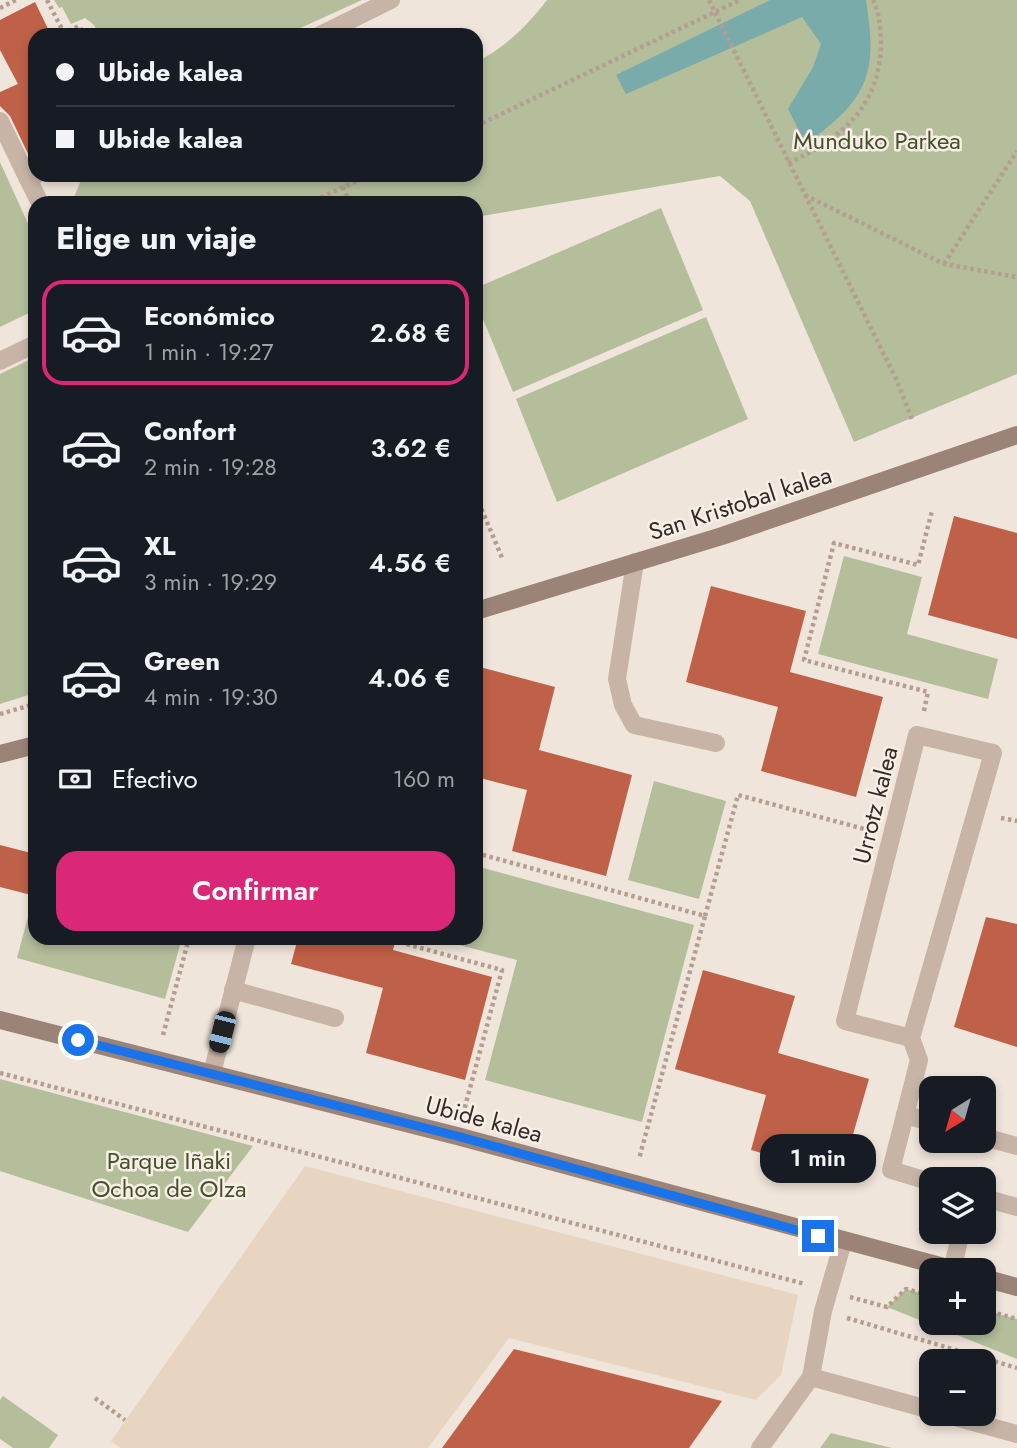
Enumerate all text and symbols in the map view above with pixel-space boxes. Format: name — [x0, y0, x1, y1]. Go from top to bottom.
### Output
text: Ubide kalea — [98, 53, 243, 91]
text: Ubide kalea — [98, 120, 243, 158]
park label: Munduko Parkea — [793, 123, 961, 158]
text: Elige un viaje — [56, 215, 257, 261]
text: Económico — [144, 297, 275, 335]
icon: car — [60, 301, 123, 364]
text: 2.68 € — [370, 314, 451, 352]
text: 1 min · 19:27 — [144, 335, 274, 369]
text: Confort — [144, 412, 236, 450]
icon: car — [60, 416, 123, 479]
text: 3.62 € — [370, 429, 451, 467]
text: 2 min · 19:28 — [144, 450, 277, 484]
street label: San Kristobal kalea — [644, 457, 836, 549]
text: XL — [144, 527, 176, 565]
icon: car — [60, 531, 123, 594]
text: 4.56 € — [369, 544, 451, 582]
text: 3 min · 19:29 — [144, 565, 277, 599]
text: Green — [144, 642, 220, 680]
icon: car — [60, 646, 123, 709]
text: 4.06 € — [368, 659, 451, 697]
text: 4 min · 19:30 — [144, 680, 278, 714]
street label: Urrotz kalea — [844, 743, 906, 867]
icon: cash — [56, 760, 94, 798]
text: Efectivo — [112, 760, 198, 798]
text: 160 m — [393, 762, 455, 796]
button: Confirmar — [56, 851, 455, 931]
car — [207, 1009, 238, 1055]
route start — [62, 1024, 94, 1056]
north arrow — [919, 1076, 996, 1153]
map controls — [919, 1076, 996, 1426]
street label: Ubide kalea — [422, 1087, 546, 1151]
callout: 1 min — [760, 1134, 876, 1184]
text: 1 min — [790, 1141, 846, 1175]
park label: Parque Iñaki Ochoa de Olza — [91, 1143, 247, 1206]
button: layers — [919, 1167, 996, 1244]
route end — [802, 1220, 834, 1252]
button: + — [919, 1258, 996, 1335]
button: − — [919, 1349, 996, 1426]

